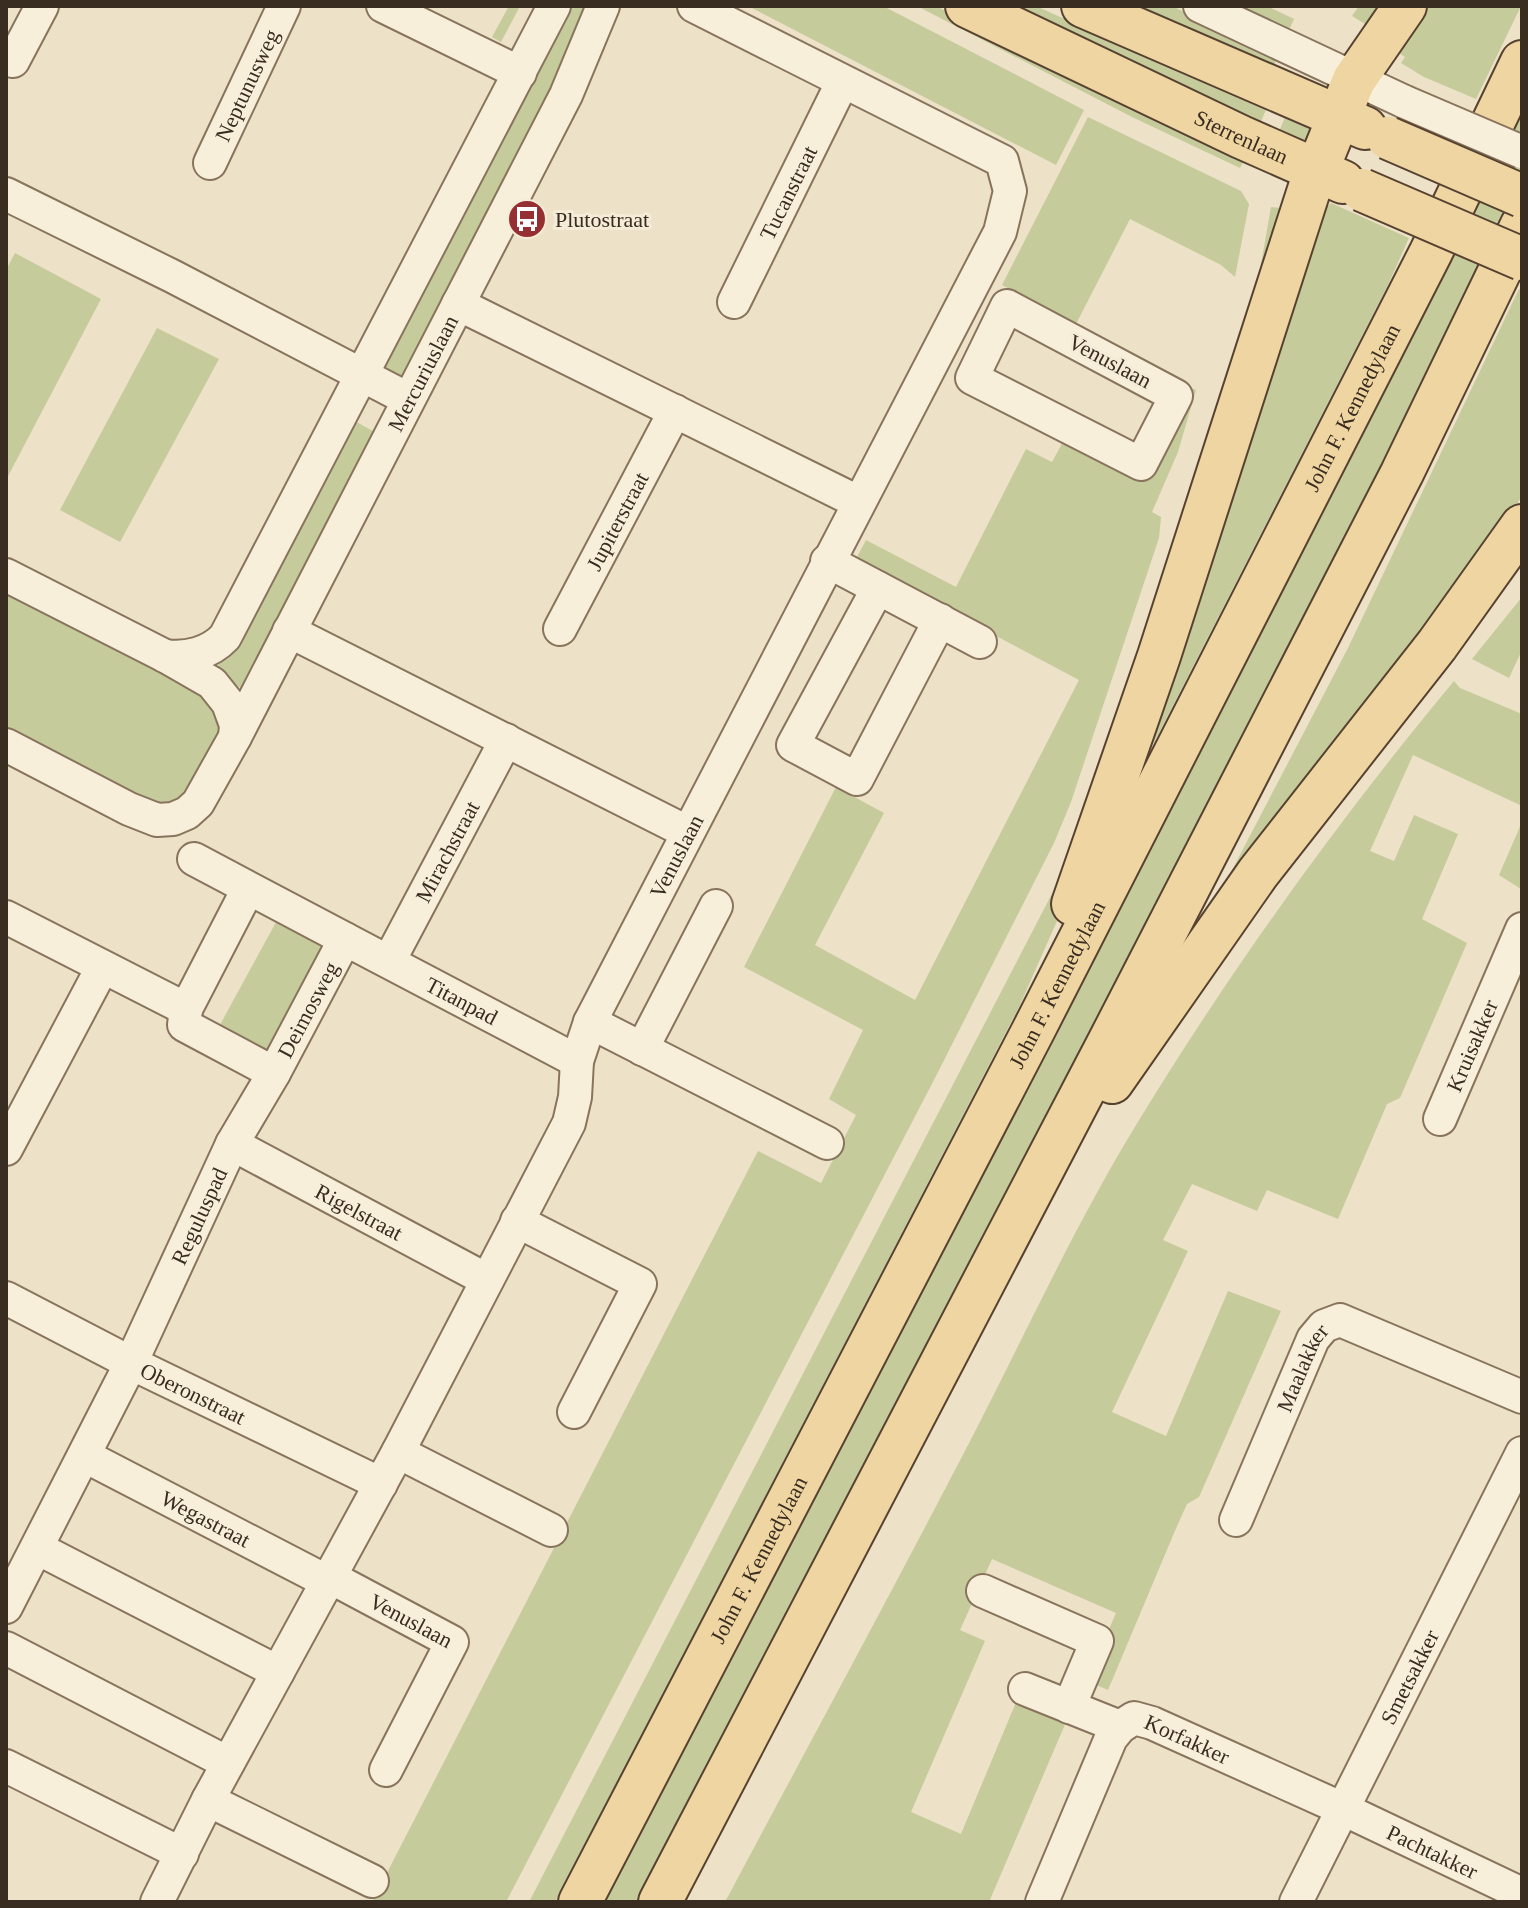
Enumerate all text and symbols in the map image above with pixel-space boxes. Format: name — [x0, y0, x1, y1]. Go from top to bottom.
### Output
street label: Neptunusweg — [210, 25, 284, 145]
street label: Sterrenlaan — [1191, 104, 1292, 169]
street label: Tucanstraat — [754, 141, 822, 244]
bus stop icon: Plutostraat — [506, 198, 548, 240]
place label: Plutostraat — [555, 207, 649, 232]
street label: Mercuriuslaan — [382, 311, 463, 435]
street label: John F. Kennedylaan — [1298, 320, 1405, 495]
street label: Venuslaan — [1064, 329, 1156, 393]
street label: Jupiterstraat — [581, 468, 653, 575]
street label: Mirachstraat — [410, 796, 484, 906]
street label: Venuslaan — [644, 810, 708, 902]
street label: John F. Kennedylaan — [1003, 897, 1110, 1072]
street label: Deimosweg — [272, 957, 343, 1062]
street label: Titanpad — [422, 971, 502, 1030]
street label: Kruisakker — [1441, 995, 1503, 1095]
street label: Reguluspad — [166, 1164, 232, 1268]
street label: Rigelstraat — [311, 1178, 407, 1245]
street label: Maalakker — [1271, 1318, 1334, 1415]
street label: Oberonstraat — [137, 1357, 250, 1429]
street label: John F. Kennedylaan — [704, 1472, 812, 1647]
street label: Wegastraat — [157, 1485, 255, 1552]
street label: Venuslaan — [365, 1588, 457, 1653]
street label: Smetsakker — [1375, 1625, 1444, 1728]
street label: Korfakker — [1141, 1709, 1234, 1769]
street label: Pachtakker — [1383, 1819, 1483, 1884]

